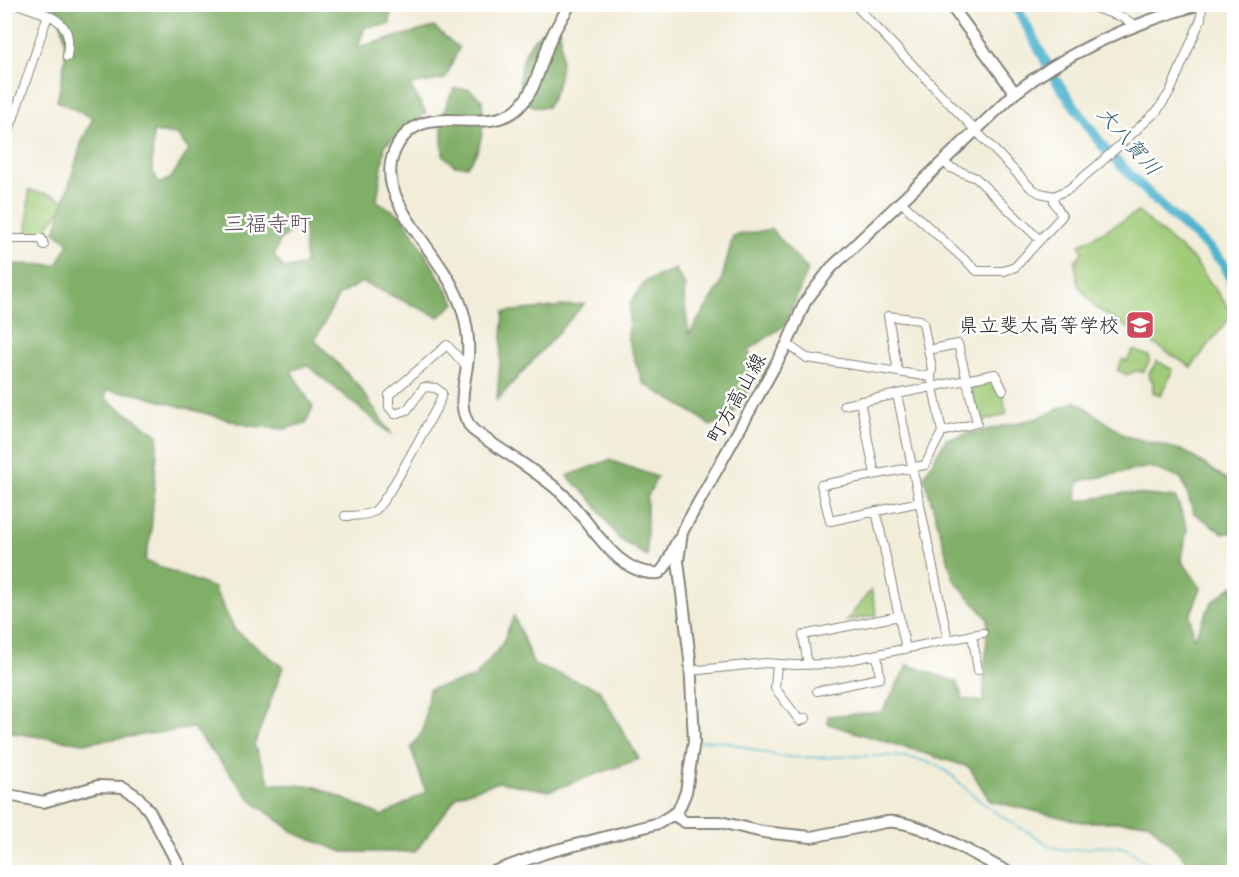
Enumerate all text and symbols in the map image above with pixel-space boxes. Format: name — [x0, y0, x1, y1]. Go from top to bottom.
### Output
water label: 大八賀川 — [1092, 100, 1167, 181]
district label: 三福寺町 — [223, 209, 311, 237]
school or university icon: 県立斐太高等学校 — [1124, 309, 1156, 341]
place label: 県立斐太高等学校 — [959, 312, 1119, 337]
street label: 町方高山線 — [700, 348, 771, 448]

